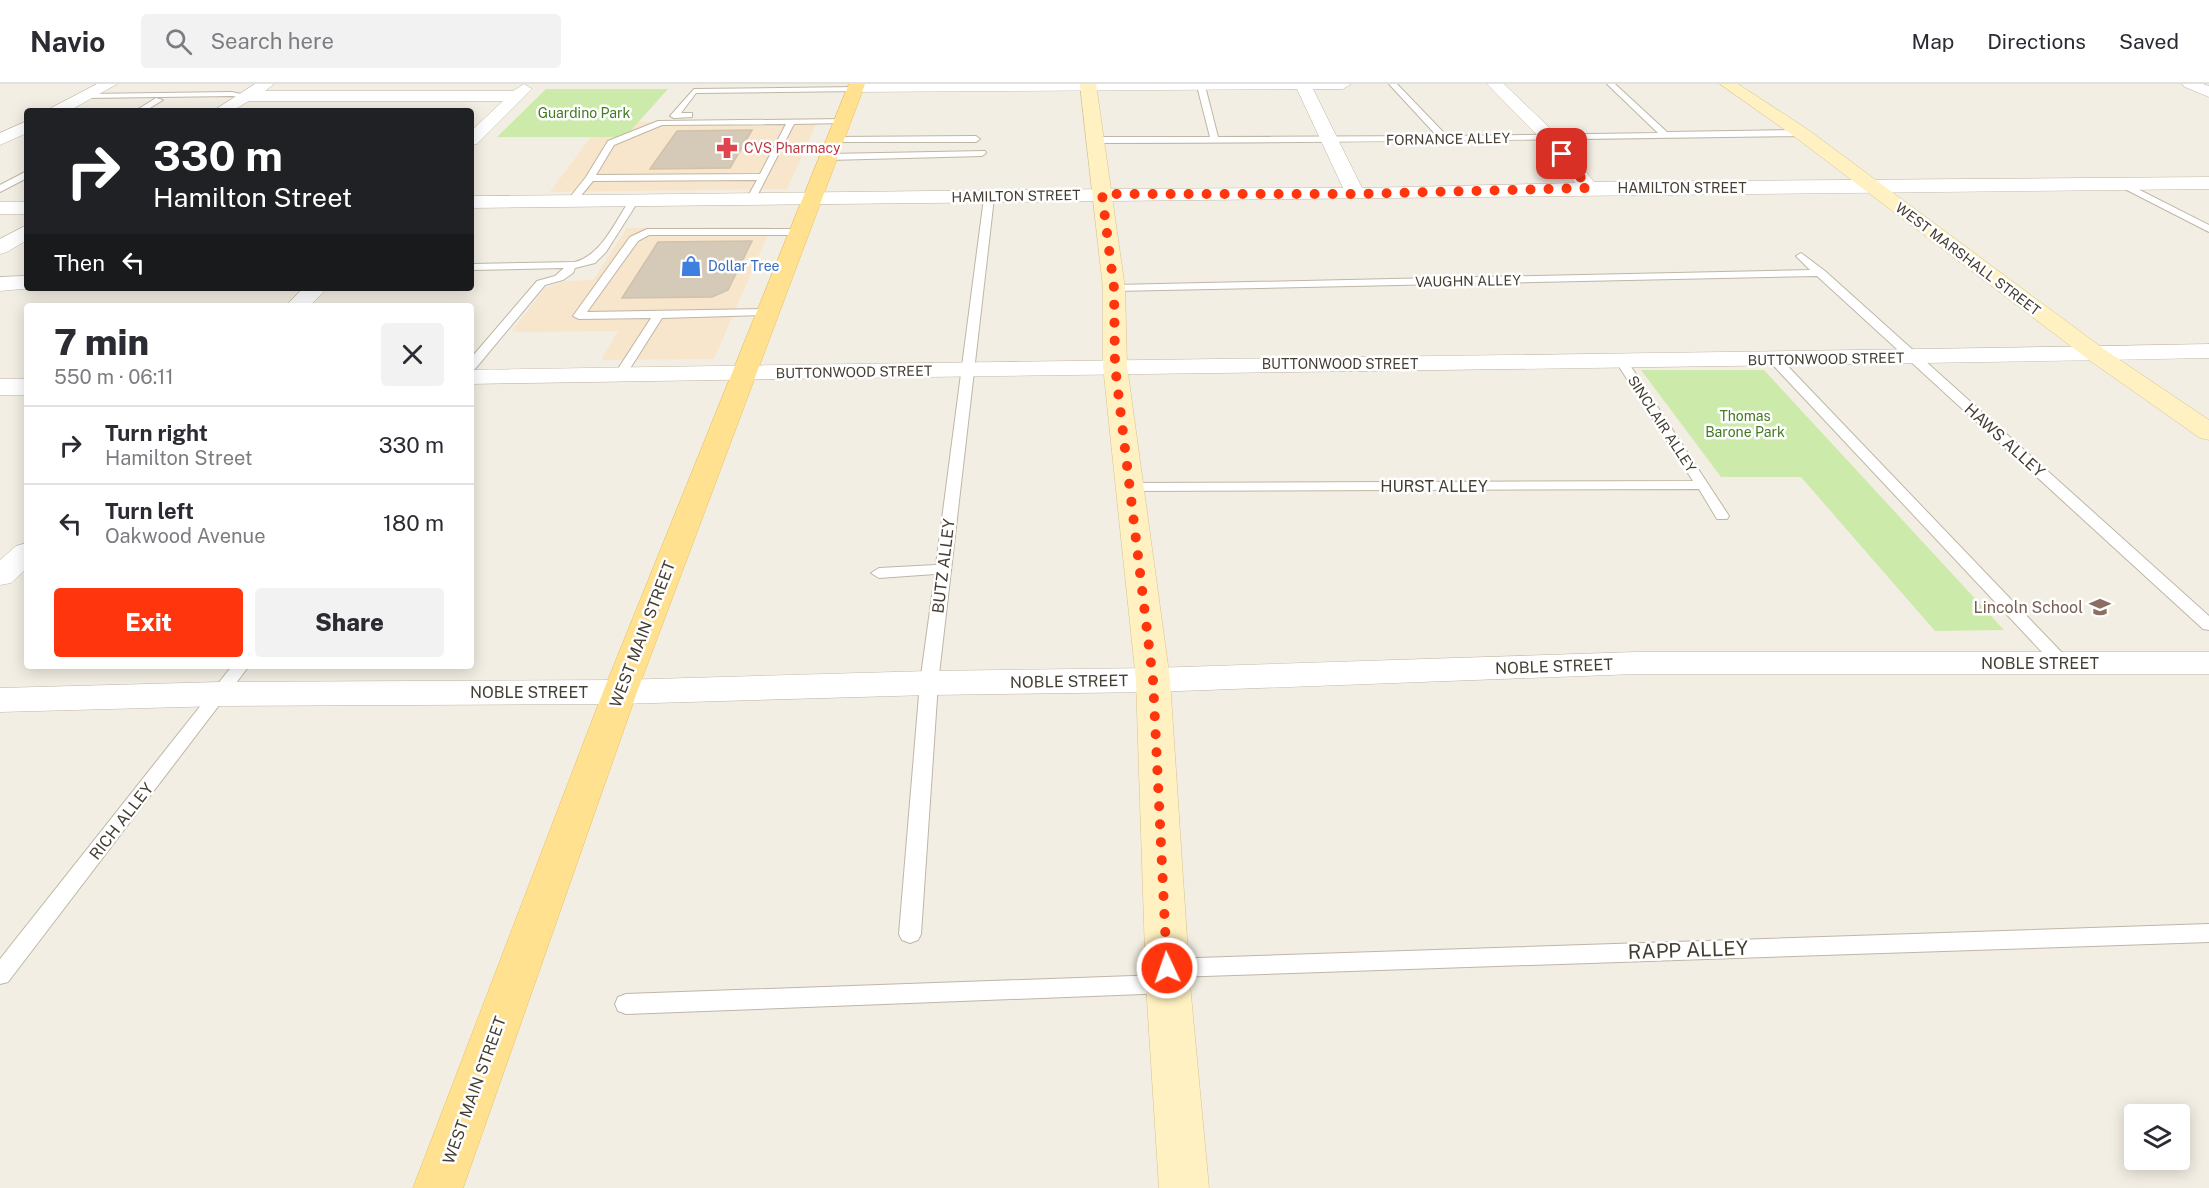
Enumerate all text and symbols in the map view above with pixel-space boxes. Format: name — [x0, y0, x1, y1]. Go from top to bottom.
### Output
search box — [141, 14, 561, 68]
text: Navio — [30, 25, 105, 58]
icon: search — [162, 25, 195, 58]
text: Search here — [210, 28, 334, 54]
text: Map — [1912, 29, 1954, 54]
text: Directions — [1987, 29, 2086, 54]
text: Saved — [2119, 29, 2179, 54]
park label: Guardino Park — [538, 105, 630, 121]
pin — [1536, 128, 1587, 179]
street label: FORNANCE ALLEY — [1386, 130, 1511, 148]
text: 330 m — [153, 131, 283, 180]
icon: right — [54, 132, 132, 210]
pharmacy icon: CVS Pharmacy — [715, 136, 739, 160]
icon: arrive — [1545, 137, 1578, 170]
place label: CVS Pharmacy — [744, 140, 841, 156]
street label: HAMILTON STREET — [1617, 180, 1747, 196]
text: Hamilton Street — [153, 181, 352, 213]
street label: HAMILTON STREET — [951, 187, 1081, 205]
street label: WEST MARSHALL STREET — [1893, 199, 2043, 319]
icon: left — [117, 246, 150, 279]
text: Then — [54, 250, 105, 276]
shop icon: Dollar Tree — [679, 254, 703, 278]
place label: Dollar Tree — [708, 258, 780, 274]
street label: VAUGHN ALLEY — [1415, 272, 1521, 290]
text: 7 min — [54, 321, 149, 363]
button: close — [381, 323, 444, 386]
street label: BUTTONWOOD STREET — [1748, 350, 1904, 368]
street label: BUTTONWOOD STREET — [1262, 356, 1418, 372]
street label: BUTTONWOOD STREET — [776, 363, 932, 381]
text: 550 m · 06:11 — [54, 365, 174, 389]
street label: SINCLAIR ALLEY — [1625, 373, 1700, 476]
street label: HAWS ALLEY — [1961, 399, 2049, 481]
park label: Thomas Barone Park — [1705, 408, 1785, 440]
text: Turn right — [105, 420, 208, 446]
icon: right — [54, 429, 87, 462]
text: 330 m — [379, 432, 444, 458]
text: Hamilton Street — [105, 446, 253, 470]
street label: HURST ALLEY — [1380, 477, 1488, 496]
text: Turn left — [105, 498, 194, 524]
icon: left — [54, 507, 87, 540]
text: 180 m — [383, 510, 444, 536]
street label: BUTZ ALLEY — [928, 517, 959, 615]
text: Oakwood Avenue — [105, 524, 266, 548]
street label: WEST MAIN STREET — [606, 558, 679, 710]
button: Exit — [54, 588, 243, 657]
button: Share — [255, 588, 444, 657]
school or university icon: Lincoln School — [2088, 595, 2112, 619]
place label: Lincoln School — [1973, 598, 2083, 617]
street label: NOBLE STREET — [1981, 654, 2100, 673]
street label: NOBLE STREET — [1495, 655, 1614, 678]
street label: NOBLE STREET — [1010, 671, 1129, 692]
street label: NOBLE STREET — [470, 683, 589, 702]
street label: RICH ALLEY — [85, 779, 157, 864]
position arrow — [1135, 936, 1199, 1000]
street label: RAPP ALLEY — [1627, 936, 1749, 964]
street label: WEST MAIN STREET — [439, 1013, 510, 1167]
map controls — [2124, 1104, 2190, 1170]
button: layers — [2124, 1104, 2190, 1170]

